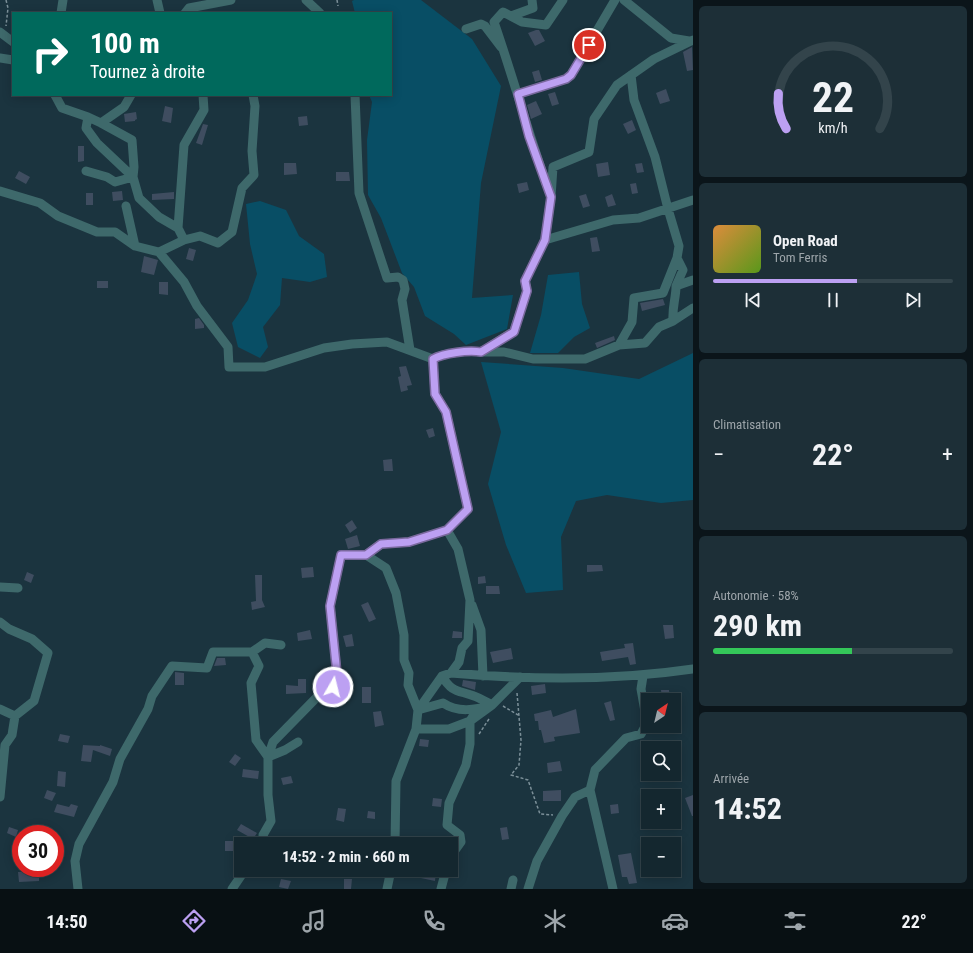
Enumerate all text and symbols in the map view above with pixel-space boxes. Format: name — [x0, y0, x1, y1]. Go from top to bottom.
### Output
text: 100 m — [90, 27, 160, 60]
icon: right — [24, 28, 76, 80]
pin — [572, 28, 606, 62]
icon: arrive — [578, 34, 600, 56]
text: Tournez à droite — [90, 61, 205, 82]
text: 22 — [812, 73, 854, 122]
text: km/h — [818, 120, 848, 136]
text: Open Road — [773, 232, 838, 250]
text: Tom Ferris — [773, 250, 827, 265]
icon: previous — [742, 289, 764, 311]
icon: pause — [822, 289, 844, 311]
icon: next — [902, 289, 924, 311]
text: Climatisation — [713, 417, 781, 432]
text: 22° — [812, 437, 854, 472]
text: − — [713, 442, 724, 467]
text: + — [942, 442, 953, 467]
text: Autonomie · 58% — [713, 588, 799, 603]
text: 290 km — [713, 608, 802, 643]
position arrow — [312, 666, 354, 708]
north arrow — [641, 693, 681, 733]
map controls — [641, 693, 681, 877]
button: search — [641, 741, 681, 781]
text: Arrivée — [713, 771, 749, 786]
button: + — [641, 789, 681, 829]
text: 14:52 — [713, 791, 782, 826]
speed limit sign: 30 — [12, 825, 64, 877]
button: − — [641, 837, 681, 877]
text: 14:52 · 2 min · 660 m — [282, 848, 410, 866]
icon: directions — [180, 907, 208, 935]
icon: music — [300, 907, 328, 935]
icon: phone — [420, 907, 448, 935]
icon: climate — [541, 907, 569, 935]
icon: car — [661, 907, 689, 935]
icon: filters — [781, 907, 809, 935]
text: 14:50 — [46, 911, 87, 932]
text: 22° — [902, 911, 927, 932]

